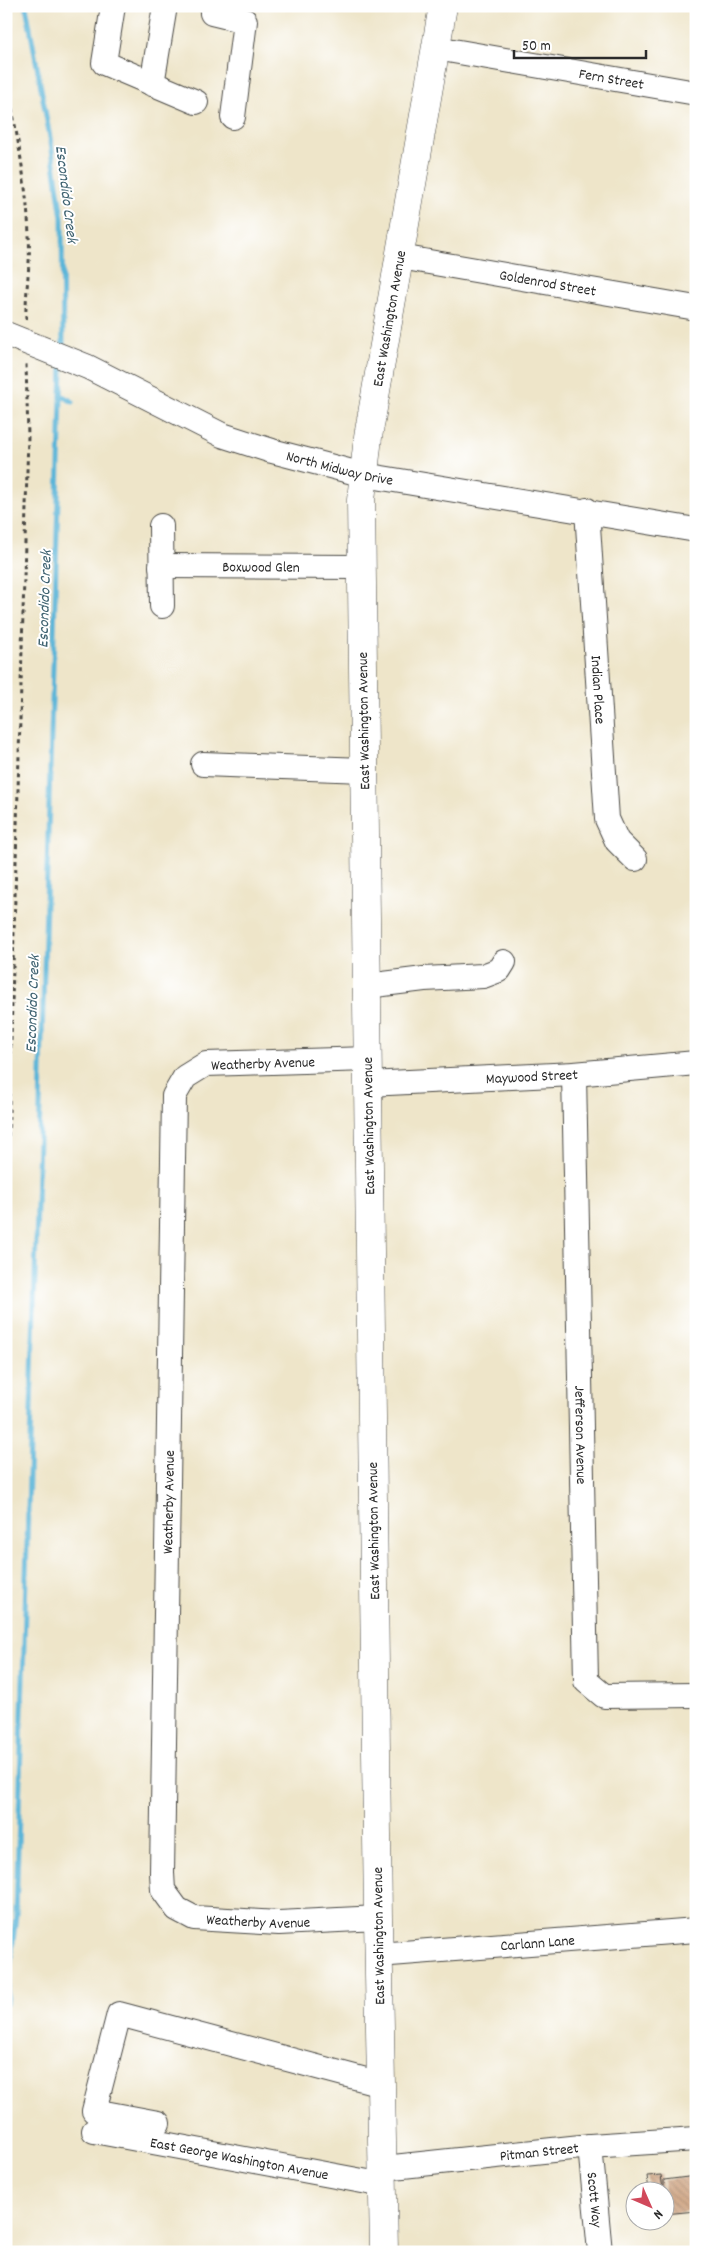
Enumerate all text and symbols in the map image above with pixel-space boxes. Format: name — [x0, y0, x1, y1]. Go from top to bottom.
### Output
scale bar — [514, 28, 647, 60]
text: 50 m — [522, 36, 551, 58]
street label: Fern Street — [577, 64, 646, 97]
water label: Escondido Creek — [48, 144, 83, 246]
street label: East Washington Avenue — [368, 248, 413, 389]
street label: Goldenrod Street — [497, 265, 598, 304]
street label: North Midway Drive — [283, 446, 395, 493]
water label: Escondido Creek — [32, 548, 59, 649]
street label: Boxwood Glen — [222, 557, 300, 580]
street label: East Washington Avenue — [353, 651, 377, 790]
street label: Indian Place — [583, 655, 610, 725]
water label: Escondido Creek — [20, 953, 47, 1054]
street label: Weatherby Avenue — [211, 1052, 316, 1078]
street label: East Washington Avenue — [358, 1056, 382, 1195]
street label: Maywood Street — [485, 1065, 579, 1091]
street label: Jefferson Avenue — [567, 1385, 591, 1485]
street label: Weatherby Avenue — [158, 1450, 182, 1554]
street label: East Washington Avenue — [363, 1461, 387, 1600]
street label: East Washington Avenue — [368, 1866, 392, 2005]
street label: Weatherby Avenue — [206, 1910, 311, 1936]
street label: Carlann Lane — [500, 1931, 576, 1958]
street label: East George Washington Avenue — [148, 2133, 331, 2188]
street label: Pitman Street — [499, 2138, 580, 2169]
street label: Scott Way — [580, 2171, 607, 2230]
north arrow — [624, 2180, 674, 2230]
text: N — [648, 2204, 667, 2223]

